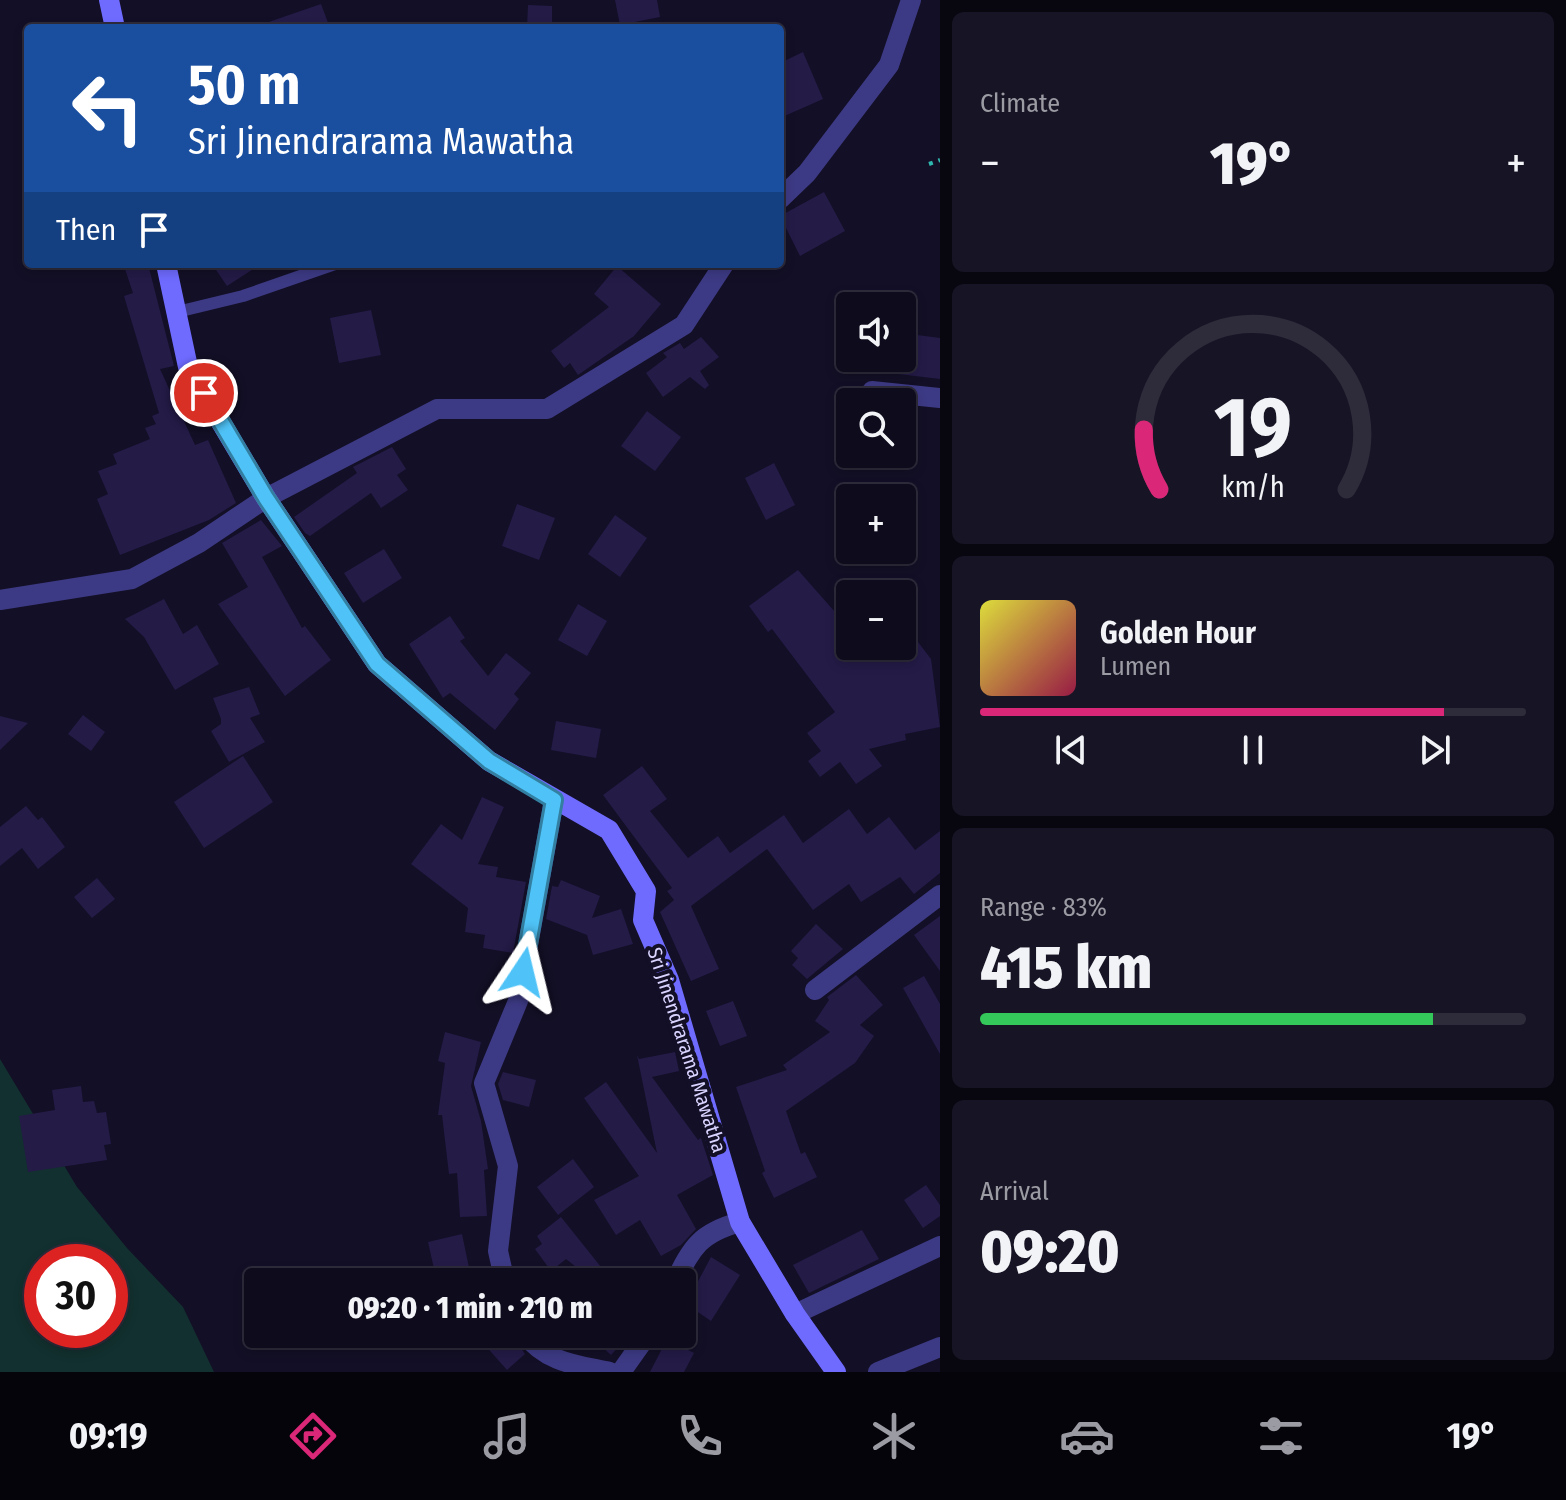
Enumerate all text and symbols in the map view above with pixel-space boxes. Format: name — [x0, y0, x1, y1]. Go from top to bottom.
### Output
text: 50 m — [188, 52, 300, 119]
icon: left — [56, 56, 160, 160]
text: Climate — [980, 88, 1060, 119]
text: Sri Jinendrarama Mawatha — [188, 120, 574, 164]
text: 19° — [1210, 128, 1296, 200]
text: − — [980, 137, 1000, 190]
text: + — [1506, 137, 1526, 190]
icon: arrive — [132, 208, 176, 252]
text: Then — [56, 212, 116, 248]
map controls — [836, 292, 916, 660]
button: sound — [836, 292, 916, 372]
pin — [170, 359, 238, 427]
icon: arrive — [182, 371, 226, 415]
text: 19 — [1214, 378, 1292, 478]
button: search — [836, 388, 916, 468]
text: km/h — [1221, 470, 1285, 505]
button: + — [836, 484, 916, 564]
button: − — [836, 580, 916, 660]
text: Golden Hour — [1100, 615, 1256, 651]
text: Lumen — [1100, 651, 1171, 682]
icon: previous — [1049, 728, 1093, 772]
icon: pause — [1231, 728, 1275, 772]
icon: next — [1413, 728, 1457, 772]
text: Range · 83% — [980, 892, 1107, 923]
position arrow — [481, 930, 565, 1014]
text: 415 km — [980, 932, 1152, 1004]
street label: Sri Jinendrarama Mawatha — [642, 944, 732, 1156]
text: Arrival — [980, 1176, 1049, 1207]
text: 09:20 — [980, 1216, 1120, 1288]
speed limit sign: 30 — [24, 1244, 128, 1348]
text: 09:20 · 1 min · 210 m — [347, 1290, 593, 1326]
icon: directions — [285, 1408, 341, 1464]
icon: music — [479, 1408, 535, 1464]
icon: phone — [672, 1408, 728, 1464]
icon: climate — [866, 1408, 922, 1464]
icon: car — [1059, 1408, 1115, 1464]
icon: filters — [1253, 1408, 1309, 1464]
text: 09:19 — [69, 1414, 148, 1458]
text: 19° — [1446, 1414, 1497, 1458]

